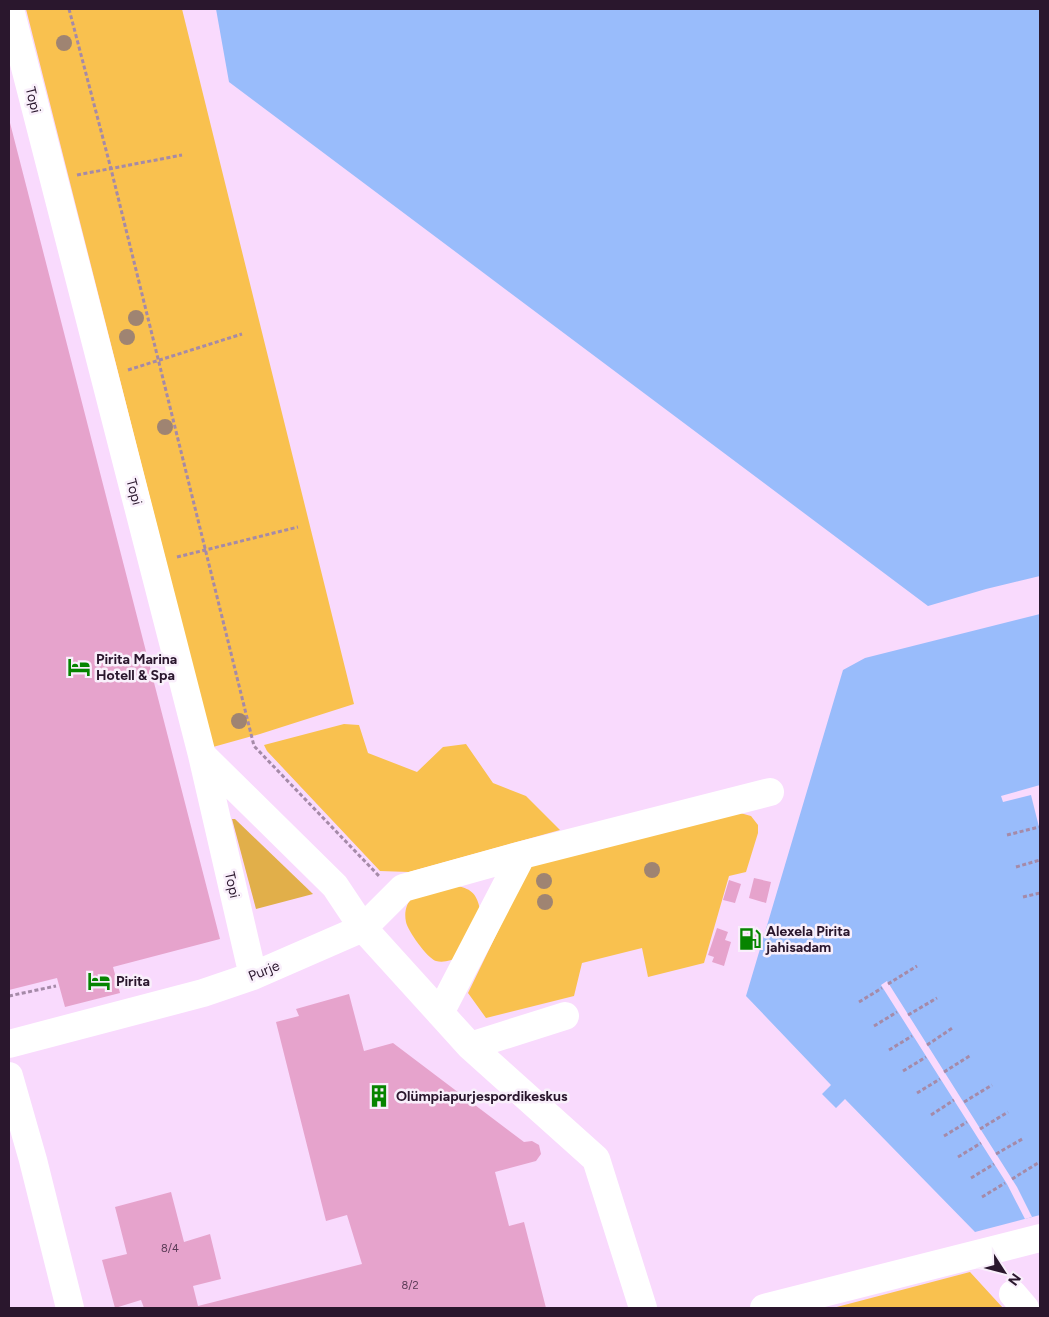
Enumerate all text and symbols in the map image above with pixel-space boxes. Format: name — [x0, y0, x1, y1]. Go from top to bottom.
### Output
street label: Topi — [22, 85, 44, 115]
street label: Topi — [122, 477, 146, 507]
place label: Pirita Marina Hotell & Spa — [96, 651, 177, 684]
hotel icon: Pirita Marina Hotell & Spa — [66, 654, 92, 680]
street label: Topi — [221, 870, 243, 900]
place label: Alexela Pirita jahisadam — [765, 923, 850, 956]
fuel station icon: Alexela Pirita jahisadam — [737, 926, 763, 952]
street label: Purje — [246, 957, 282, 985]
hotel icon: Pirita — [86, 968, 112, 994]
place label: Pirita — [116, 973, 150, 990]
building icon: Olümpiapurjespordikeskus — [366, 1083, 392, 1109]
place label: Olümpiapurjespordikeskus — [396, 1088, 568, 1105]
house number: 8/4 — [161, 1242, 179, 1255]
north arrow — [979, 1247, 1029, 1297]
text: N — [1004, 1270, 1024, 1289]
house number: 8/2 — [401, 1279, 419, 1292]

